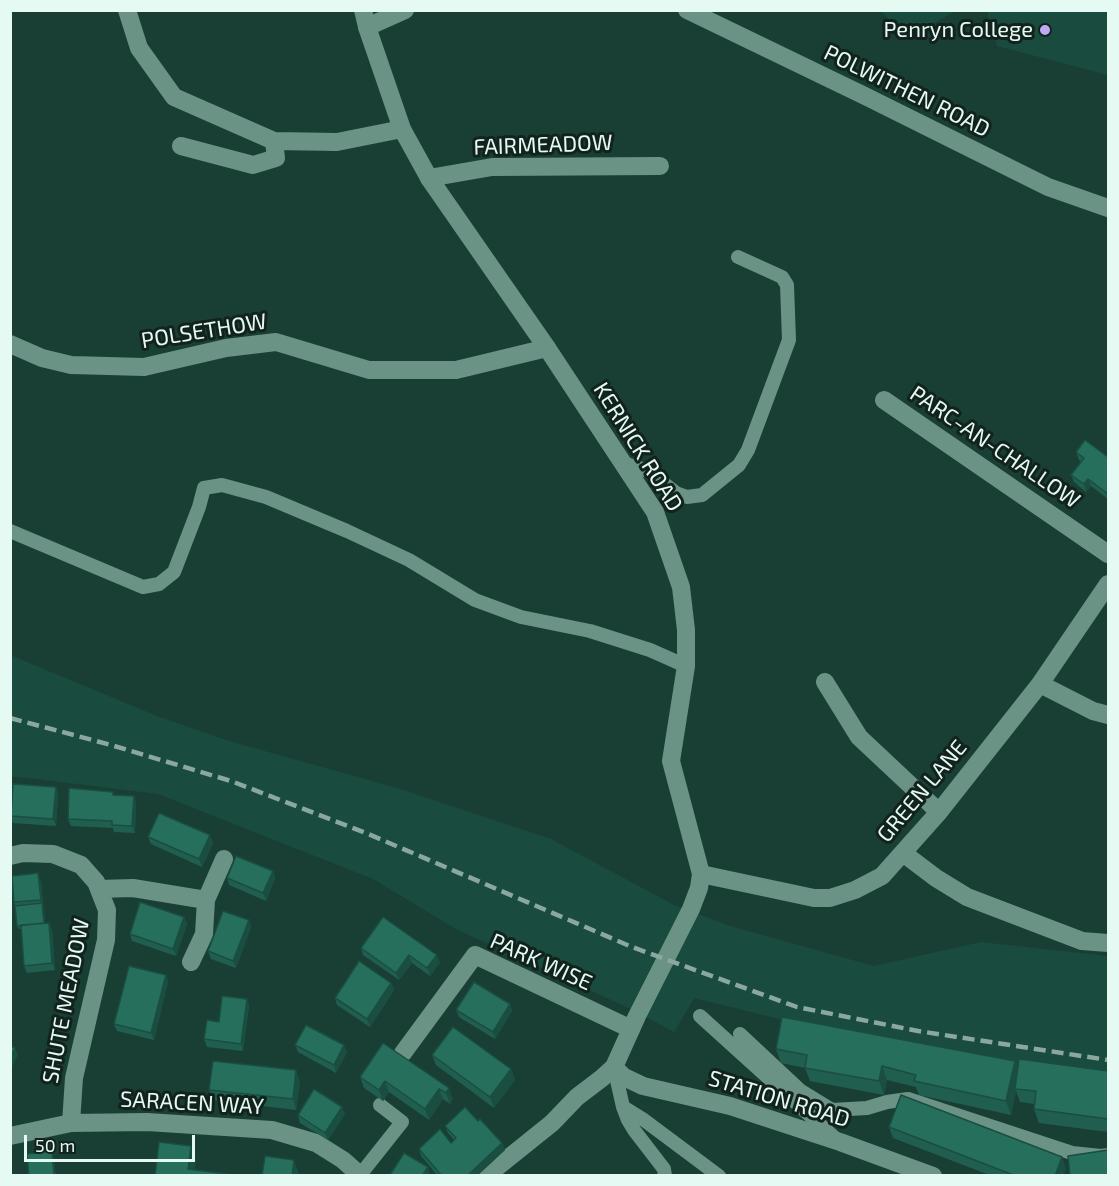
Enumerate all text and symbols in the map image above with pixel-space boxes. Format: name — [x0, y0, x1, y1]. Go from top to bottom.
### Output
place label: Penryn College — [883, 17, 1033, 43]
marker: Penryn College — [1038, 23, 1052, 37]
street label: POLWITHEN ROAD — [820, 39, 994, 143]
street label: FAIRMEADOW — [473, 129, 613, 161]
street label: POLSETHOW — [139, 308, 269, 354]
street label: KERNICK ROAD — [588, 378, 688, 516]
street label: PARC-AN-CHALLOW — [905, 380, 1085, 514]
street label: GREEN LANE — [872, 735, 972, 847]
street label: SHUTE MEADOW — [37, 916, 95, 1086]
street label: PARK WISE — [486, 928, 596, 996]
street label: STATION ROAD — [705, 1065, 853, 1133]
street label: SARACEN WAY — [119, 1086, 265, 1120]
scale bar — [27, 1123, 198, 1161]
text: 50 m — [35, 1134, 75, 1156]

